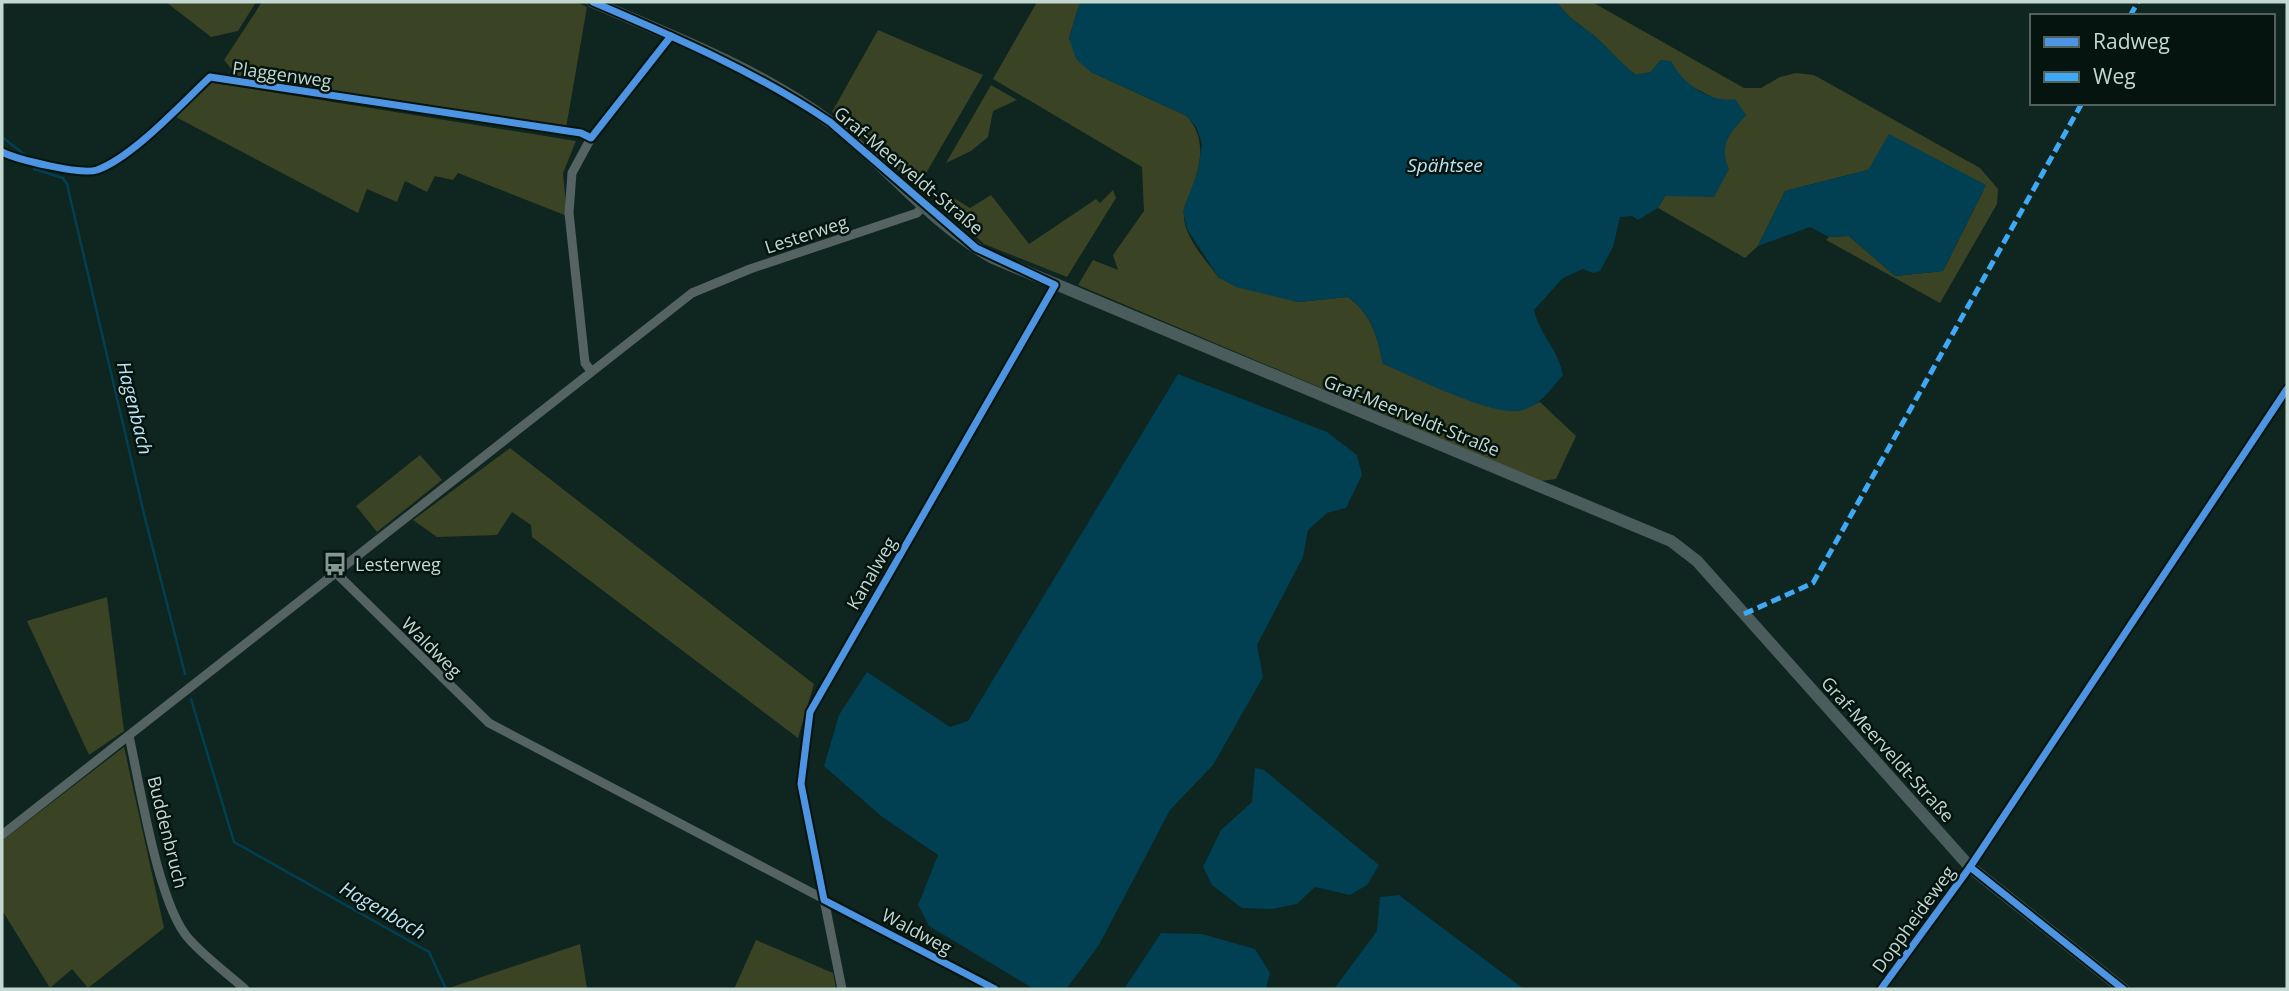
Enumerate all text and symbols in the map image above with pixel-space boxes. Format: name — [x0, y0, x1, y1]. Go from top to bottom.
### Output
legend — [2030, 14, 2275, 105]
text: Radweg — [2093, 27, 2170, 55]
street label: Plaggenweg — [231, 55, 333, 93]
text: Weg — [2093, 62, 2136, 90]
street label: Graf-Meerveldt-Straße — [829, 100, 989, 240]
water label: Spähtsee — [1407, 152, 1483, 178]
street label: Lesterweg — [761, 209, 851, 259]
water label: Hagenbach — [111, 359, 159, 457]
street label: Graf-Meerveldt-Straße — [1320, 369, 1504, 461]
street label: Kanalweg — [840, 532, 902, 614]
bus stop icon: Lesterweg — [321, 550, 349, 578]
place label: Lesterweg — [355, 552, 441, 576]
street label: Waldweg — [397, 612, 468, 683]
street label: Graf-Meerveldt-Straße — [1816, 671, 1960, 827]
street label: Buddenbruch — [142, 773, 194, 891]
street label: Doppheideweg — [1866, 861, 1960, 977]
water label: Hagenbach — [335, 875, 431, 945]
street label: Waldweg — [878, 903, 956, 960]

